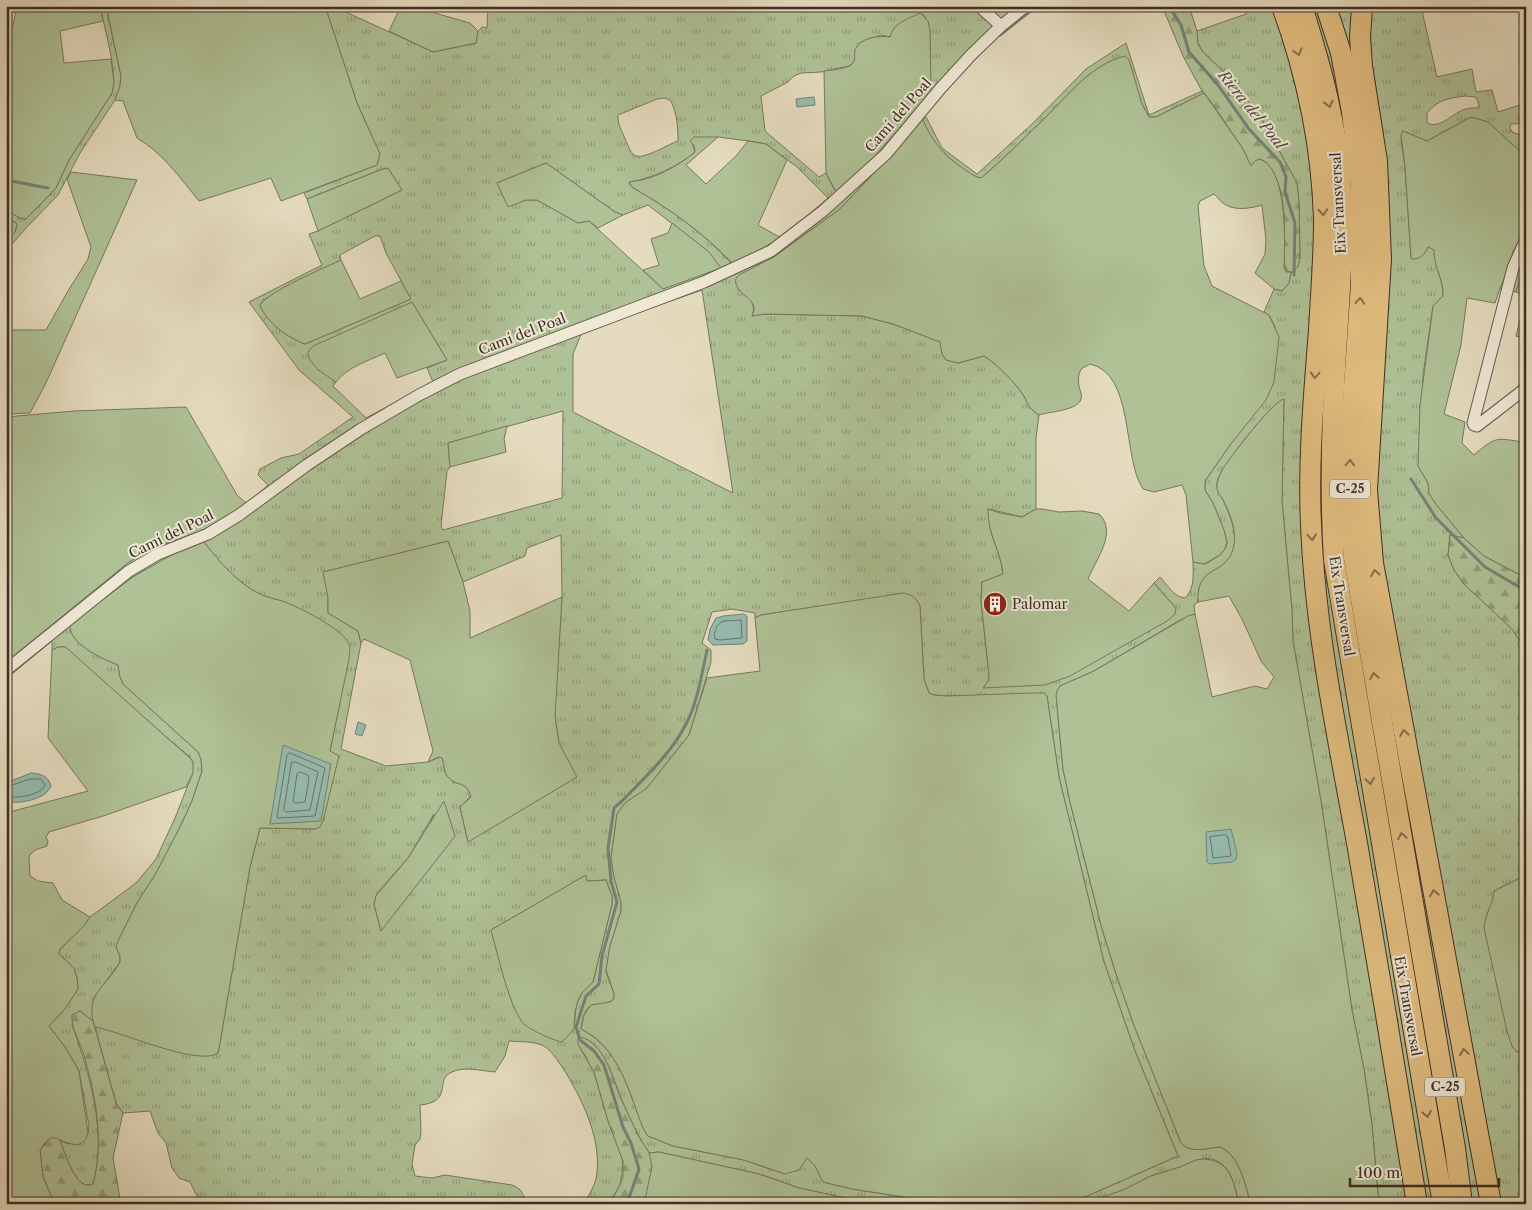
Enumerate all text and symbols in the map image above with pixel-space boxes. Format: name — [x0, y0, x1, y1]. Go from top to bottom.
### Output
one-way arrow — [1292, 48, 1302, 56]
water label: Riera del Poal — [1214, 65, 1292, 155]
street label: Camí del Poal — [861, 74, 935, 156]
one-way arrow — [1324, 99, 1334, 107]
street label: Eix Transversal — [1326, 152, 1350, 254]
one-way arrow — [1318, 209, 1329, 217]
one-way arrow — [1354, 296, 1365, 304]
street label: Camí del Poal — [476, 309, 568, 359]
one-way arrow — [1310, 371, 1321, 379]
one-way arrow — [1345, 459, 1356, 467]
road number: C-25 — [1330, 479, 1370, 498]
street label: Camí del Poal — [125, 506, 217, 562]
one-way arrow — [1306, 533, 1317, 541]
street label: Eix Transversal — [1325, 554, 1359, 658]
one-way arrow — [1370, 569, 1381, 577]
building icon: Palomar — [982, 591, 1008, 617]
place label: Palomar — [1012, 595, 1068, 613]
one-way arrow — [1370, 672, 1380, 680]
one-way arrow — [1399, 729, 1410, 737]
one-way arrow — [1365, 777, 1375, 786]
one-way arrow — [1397, 832, 1407, 841]
one-way arrow — [1429, 888, 1439, 897]
street label: Eix Transversal — [1390, 954, 1426, 1058]
one-way arrow — [1460, 1048, 1470, 1057]
road number: C-25 — [1425, 1078, 1465, 1096]
one-way arrow — [1422, 1109, 1432, 1118]
scale bar — [1350, 1155, 1498, 1187]
text: 100 m — [1357, 1163, 1400, 1182]

